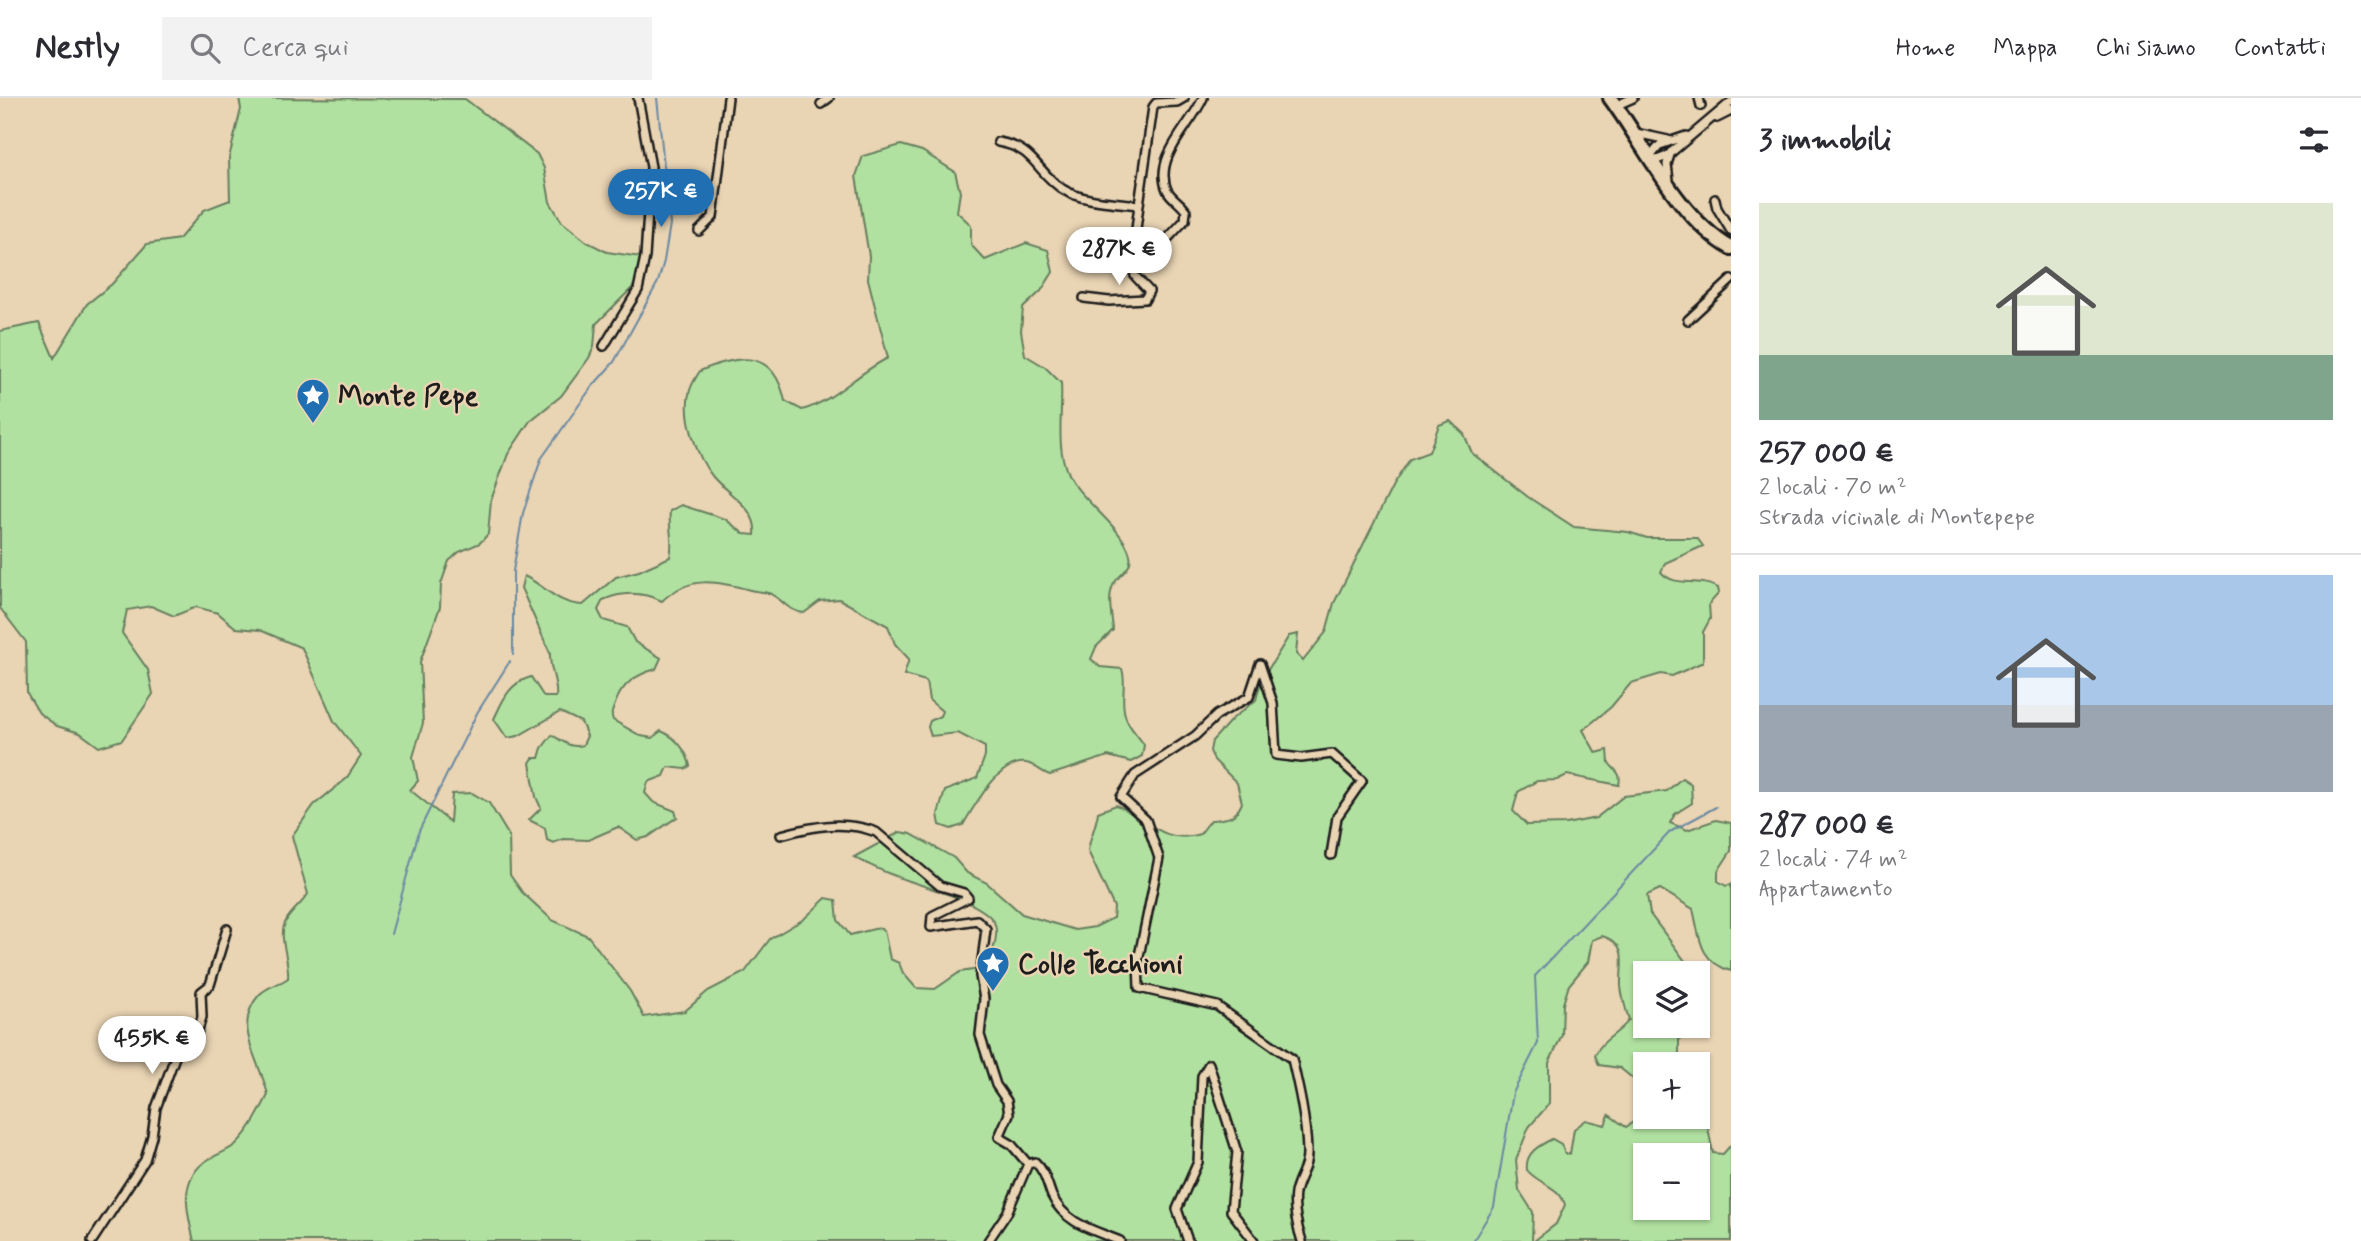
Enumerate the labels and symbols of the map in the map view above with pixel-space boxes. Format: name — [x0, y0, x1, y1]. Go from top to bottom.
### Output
pin: 257K € — [604, 170, 718, 229]
pin: 287K € — [1062, 228, 1176, 287]
place icon: Monte Pepe — [294, 376, 332, 425]
place label: Monte Pepe — [338, 379, 478, 416]
place icon: Colle Tecchioni — [974, 944, 1012, 993]
place label: Colle Tecchioni — [1018, 947, 1183, 984]
pin: 455K € — [95, 1016, 209, 1076]

